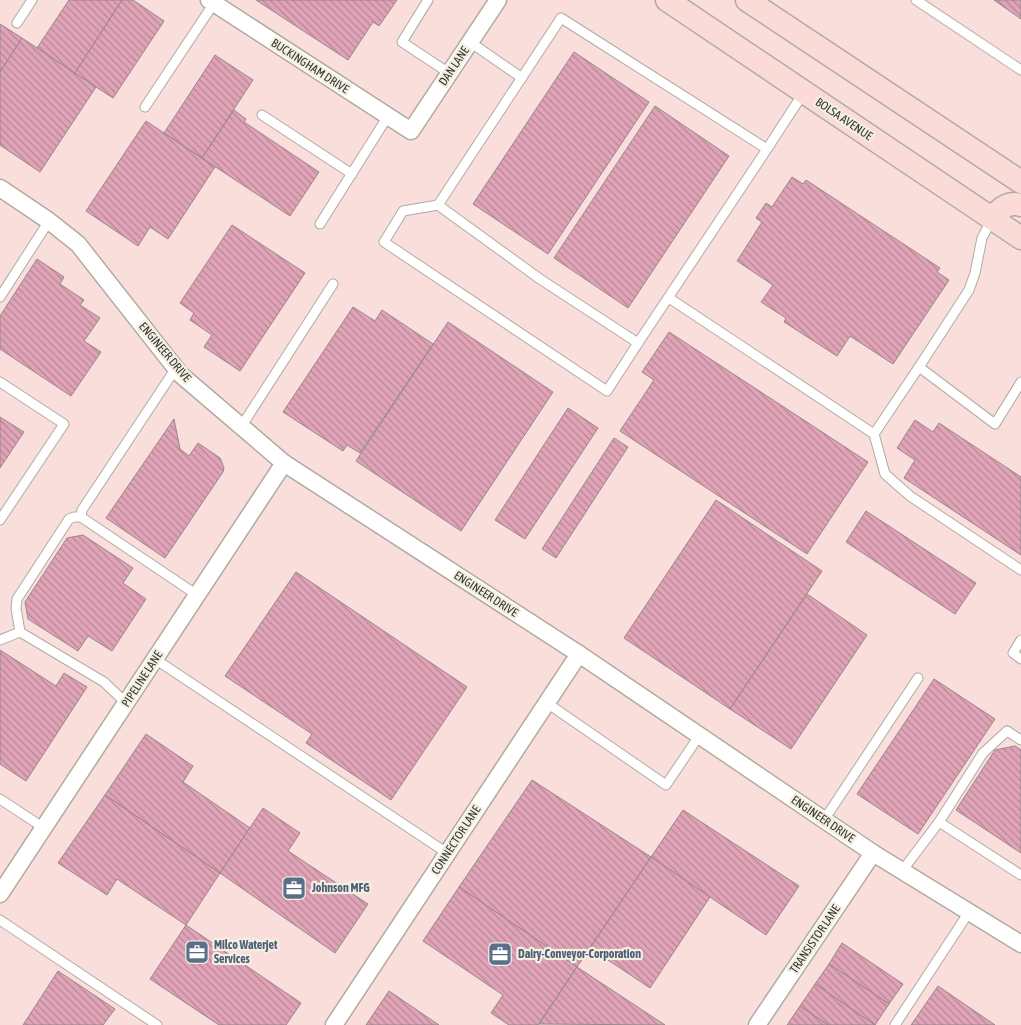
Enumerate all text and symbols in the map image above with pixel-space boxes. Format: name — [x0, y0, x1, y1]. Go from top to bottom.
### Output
street label: BUCKINGHAM DRIVE — [269, 36, 351, 96]
street label: DAN LANE — [436, 44, 472, 88]
street label: BOLSA AVENUE — [813, 95, 875, 143]
street label: ENGINEER DRIVE — [136, 319, 194, 385]
street label: ENGINEER DRIVE — [451, 568, 521, 620]
street label: PIPELINE LANE — [119, 648, 165, 710]
street label: ENGINEER DRIVE — [789, 793, 857, 845]
street label: CONNECTOR LANE — [429, 803, 483, 877]
office icon: Johnson MFG — [281, 875, 307, 901]
place label: Johnson MFG — [311, 881, 370, 895]
street label: TRANSISTOR LANE — [787, 902, 843, 976]
place label: Milco Waterjet Services — [214, 938, 278, 966]
office icon: Milco Waterjet Services — [184, 939, 210, 965]
office icon: Dairy-Conveyor-Corporation — [487, 941, 513, 967]
place label: Dairy-Conveyor-Corporation — [518, 947, 641, 961]

